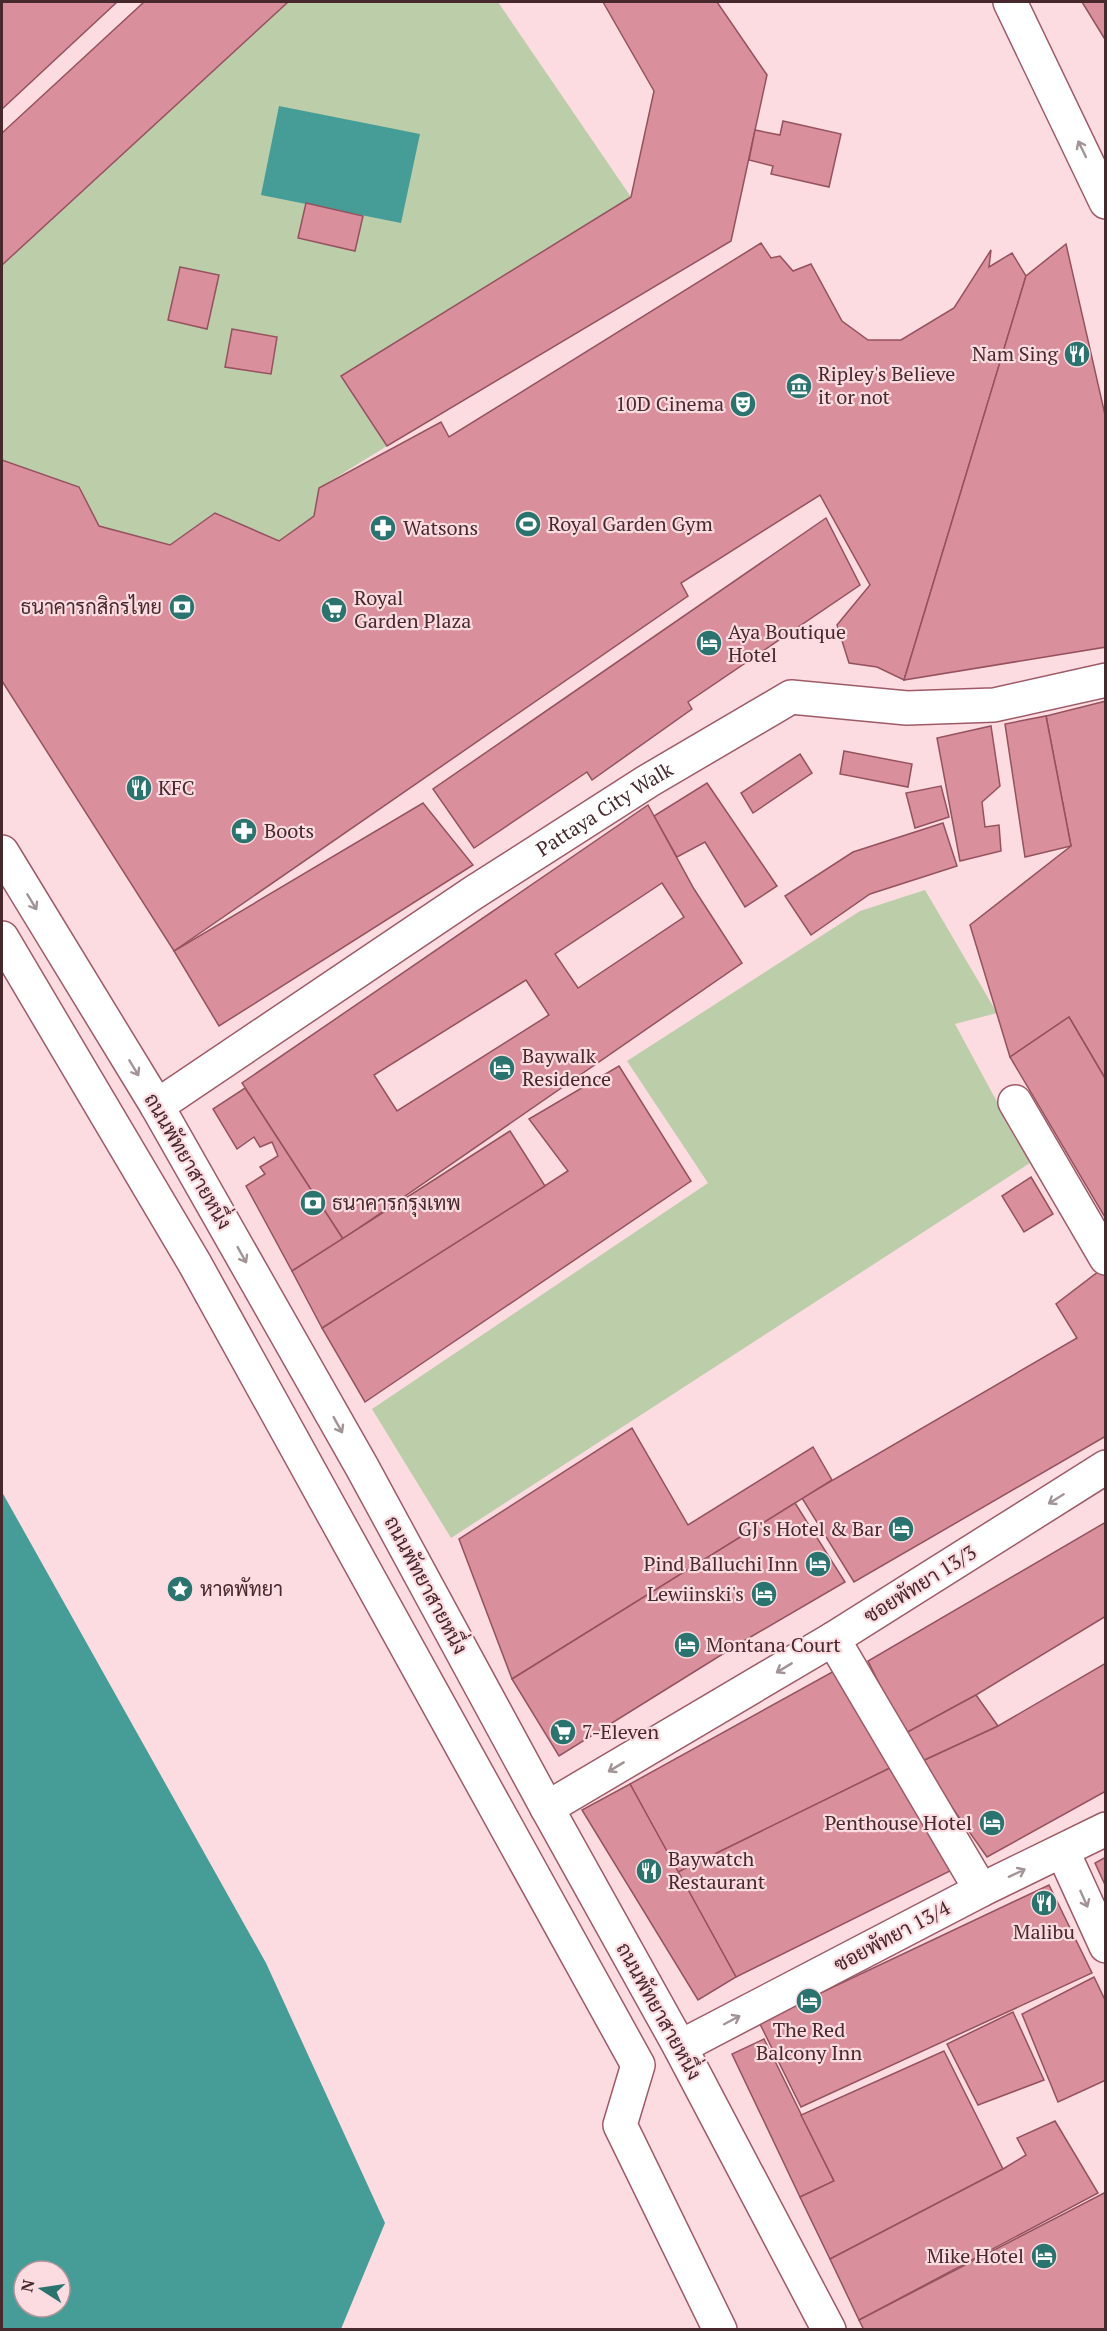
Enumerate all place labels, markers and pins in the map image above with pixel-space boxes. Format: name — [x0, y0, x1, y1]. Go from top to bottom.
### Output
restaurant icon: Nam Sing — [1062, 339, 1092, 369]
place label: Nam Sing — [972, 340, 1058, 367]
place label: Ripley's Believe it or not — [818, 360, 955, 410]
museum icon: Ripley's Believe it or not — [784, 371, 814, 401]
theatre icon: 10D Cinema — [728, 389, 758, 419]
place label: 10D Cinema — [615, 390, 724, 417]
sports icon: Royal Garden Gym — [513, 509, 543, 539]
place label: Royal Garden Gym — [548, 510, 713, 537]
pharmacy icon: Watsons — [368, 513, 398, 543]
place label: Watsons — [403, 514, 478, 541]
place label: Royal Garden Plaza — [354, 584, 471, 634]
bank icon: ธนาคารกสิกรไทย — [167, 592, 197, 622]
place label: ธนาคารกสิกรไทย — [21, 593, 162, 620]
supermarket icon: Royal Garden Plaza — [319, 595, 349, 625]
place label: Aya Boutique Hotel — [728, 618, 846, 668]
hotel icon: Aya Boutique Hotel — [694, 628, 724, 658]
restaurant icon: KFC — [124, 773, 154, 803]
place label: KFC — [158, 774, 195, 801]
pharmacy icon: Boots — [229, 816, 259, 846]
place label: Boots — [264, 817, 314, 844]
place label: Baywalk Residence — [522, 1042, 611, 1092]
hotel icon: Baywalk Residence — [487, 1053, 517, 1083]
bank icon: ธนาคารกรุงเทพ — [298, 1188, 328, 1218]
place label: ธนาคารกรุงเทพ — [332, 1189, 461, 1217]
hotel icon: GJ's Hotel & Bar — [886, 1514, 916, 1544]
place label: GJ's Hotel & Bar — [738, 1515, 882, 1542]
hotel icon: Pind Balluchi Inn — [803, 1549, 833, 1579]
place label: Pind Balluchi Inn — [644, 1550, 798, 1577]
place icon: หาดพัทยา — [165, 1574, 195, 1604]
place label: หาดพัทยา — [200, 1575, 283, 1602]
hotel icon: Lewiinski's — [749, 1579, 779, 1609]
place label: Lewiinski's — [647, 1580, 744, 1607]
hotel icon: Montana Court — [672, 1630, 702, 1660]
place label: Montana Court — [706, 1631, 841, 1658]
supermarket icon: 7-Eleven — [548, 1717, 578, 1747]
place label: 7-Eleven — [582, 1718, 659, 1745]
hotel icon: Penthouse Hotel — [977, 1808, 1007, 1838]
place label: Penthouse Hotel — [825, 1809, 972, 1836]
place label: Baywatch Restaurant — [668, 1845, 766, 1895]
restaurant icon: Baywatch Restaurant — [634, 1856, 664, 1886]
restaurant icon: Malibu — [1029, 1888, 1059, 1918]
place label: Malibu — [1013, 1918, 1075, 1945]
hotel icon: The Red Balcony Inn — [794, 1986, 824, 2016]
place label: The Red Balcony Inn — [756, 2016, 862, 2066]
hotel icon: Mike Hotel — [1029, 2241, 1059, 2271]
place label: Mike Hotel — [927, 2242, 1024, 2269]

